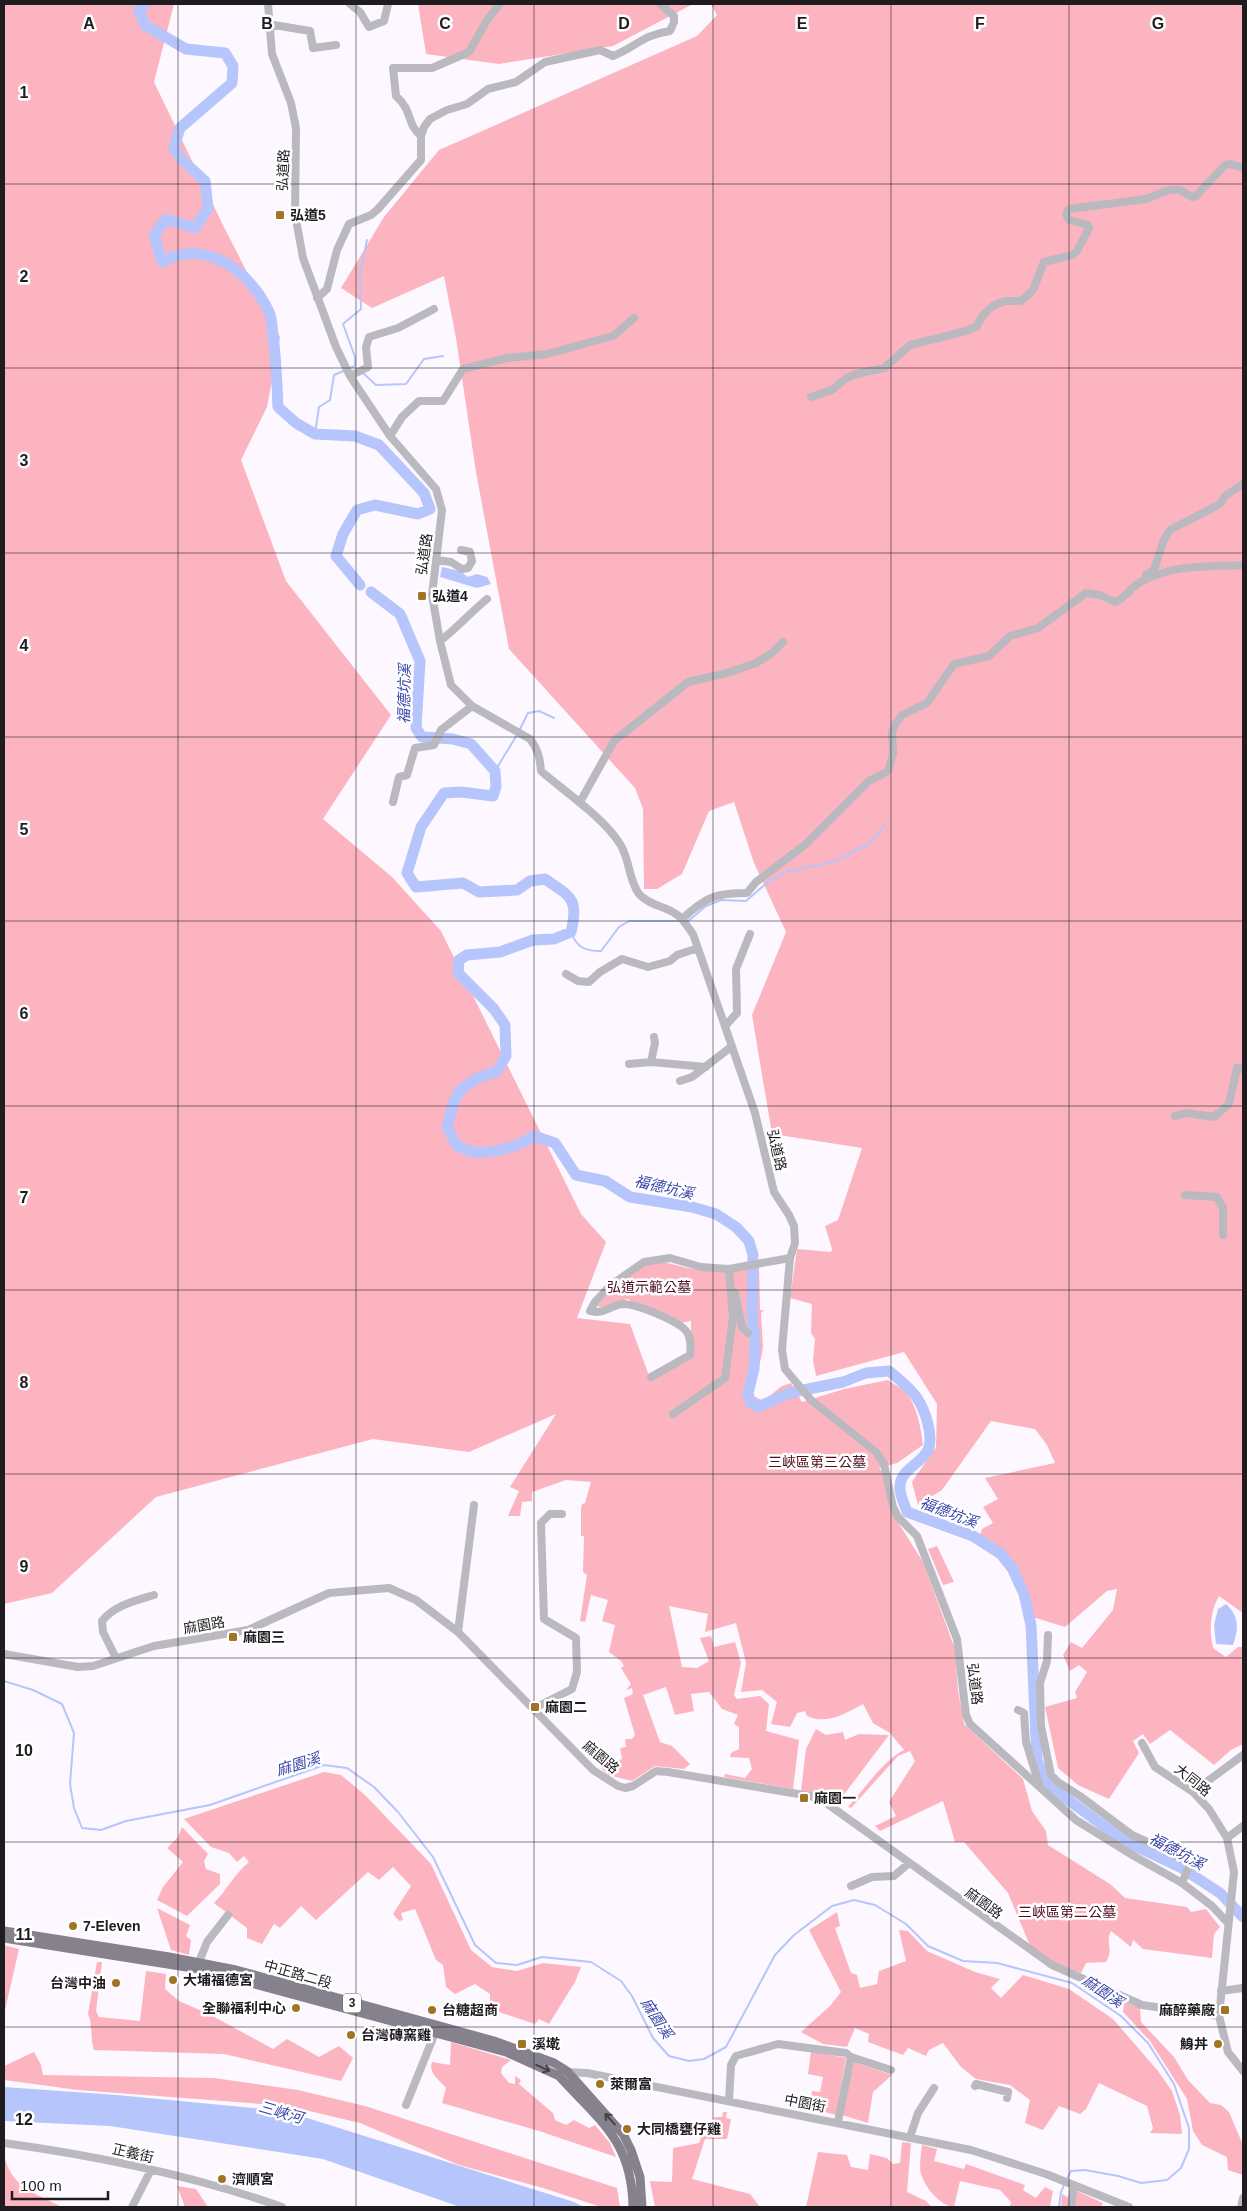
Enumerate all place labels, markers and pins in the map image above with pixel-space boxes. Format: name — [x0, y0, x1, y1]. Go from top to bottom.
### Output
place label: 弘道5 — [290, 207, 326, 223]
marker: 弘道5 — [274, 209, 286, 221]
place label: 弘道4 — [432, 588, 468, 604]
marker: 弘道4 — [416, 590, 428, 602]
place label: 麻園三 — [243, 1629, 285, 1645]
marker: 麻園三 — [227, 1631, 239, 1643]
place label: 麻園二 — [545, 1699, 587, 1715]
marker: 麻園二 — [529, 1701, 541, 1713]
place label: 麻園一 — [814, 1790, 856, 1806]
marker: 麻園一 — [798, 1792, 810, 1804]
place label: 7-Eleven — [83, 1918, 141, 1934]
marker: 7-Eleven — [67, 1920, 79, 1932]
place label: 大埔福德宮 — [183, 1972, 253, 1988]
marker: 大埔福德宮 — [167, 1974, 179, 1986]
place label: 台灣中油 — [50, 1975, 106, 1991]
marker: 台灣中油 — [110, 1977, 122, 1989]
place label: 全聯福利中心 — [202, 2000, 286, 2016]
marker: 全聯福利中心 — [290, 2002, 302, 2014]
place label: 台糖超商 — [442, 2002, 498, 2018]
place label: 麻醉藥廠 — [1159, 2002, 1215, 2018]
marker: 台糖超商 — [426, 2004, 438, 2016]
marker: 麻醉藥廠 — [1219, 2004, 1231, 2016]
place label: 台灣磚窯雞 — [361, 2027, 431, 2043]
marker: 台灣磚窯雞 — [345, 2029, 357, 2041]
place label: 溪墘 — [532, 2036, 560, 2052]
place label: 鯓丼 — [1180, 2036, 1208, 2052]
marker: 溪墘 — [516, 2038, 528, 2050]
marker: 鯓丼 — [1212, 2038, 1224, 2050]
place label: 萊爾富 — [610, 2076, 652, 2092]
marker: 萊爾富 — [594, 2078, 606, 2090]
place label: 大同橋甕仔雞 — [637, 2121, 721, 2137]
marker: 大同橋甕仔雞 — [621, 2123, 633, 2135]
place label: 濟順宮 — [232, 2171, 274, 2187]
marker: 濟順宮 — [216, 2173, 228, 2185]

